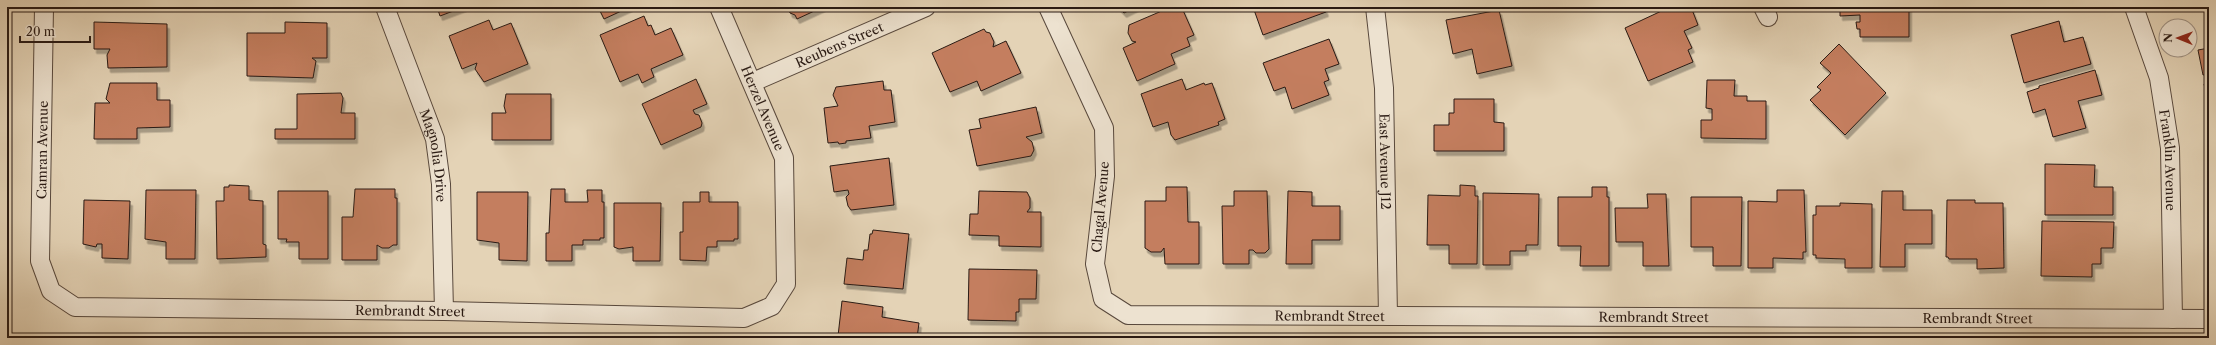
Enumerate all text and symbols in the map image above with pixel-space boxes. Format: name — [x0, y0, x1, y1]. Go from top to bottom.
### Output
scale bar — [20, 18, 90, 44]
street label: Reubens Street — [793, 18, 886, 71]
north arrow — [2158, 18, 2198, 58]
text: 20 m — [26, 24, 55, 39]
text: N — [2161, 32, 2175, 43]
street label: Herzel Avenue — [738, 63, 788, 153]
street label: Camran Avenue — [33, 101, 51, 199]
street label: Magnolia Drive — [416, 107, 449, 202]
street label: Franklin Avenue — [2156, 108, 2179, 211]
street label: East Avenue J12 — [1376, 113, 1394, 210]
street label: Chagal Avenue — [1088, 161, 1112, 253]
street label: Rembrandt Street — [355, 302, 466, 320]
street label: Rembrandt Street — [1274, 308, 1385, 324]
street label: Rembrandt Street — [1598, 309, 1709, 325]
street label: Rembrandt Street — [1922, 310, 2033, 326]

